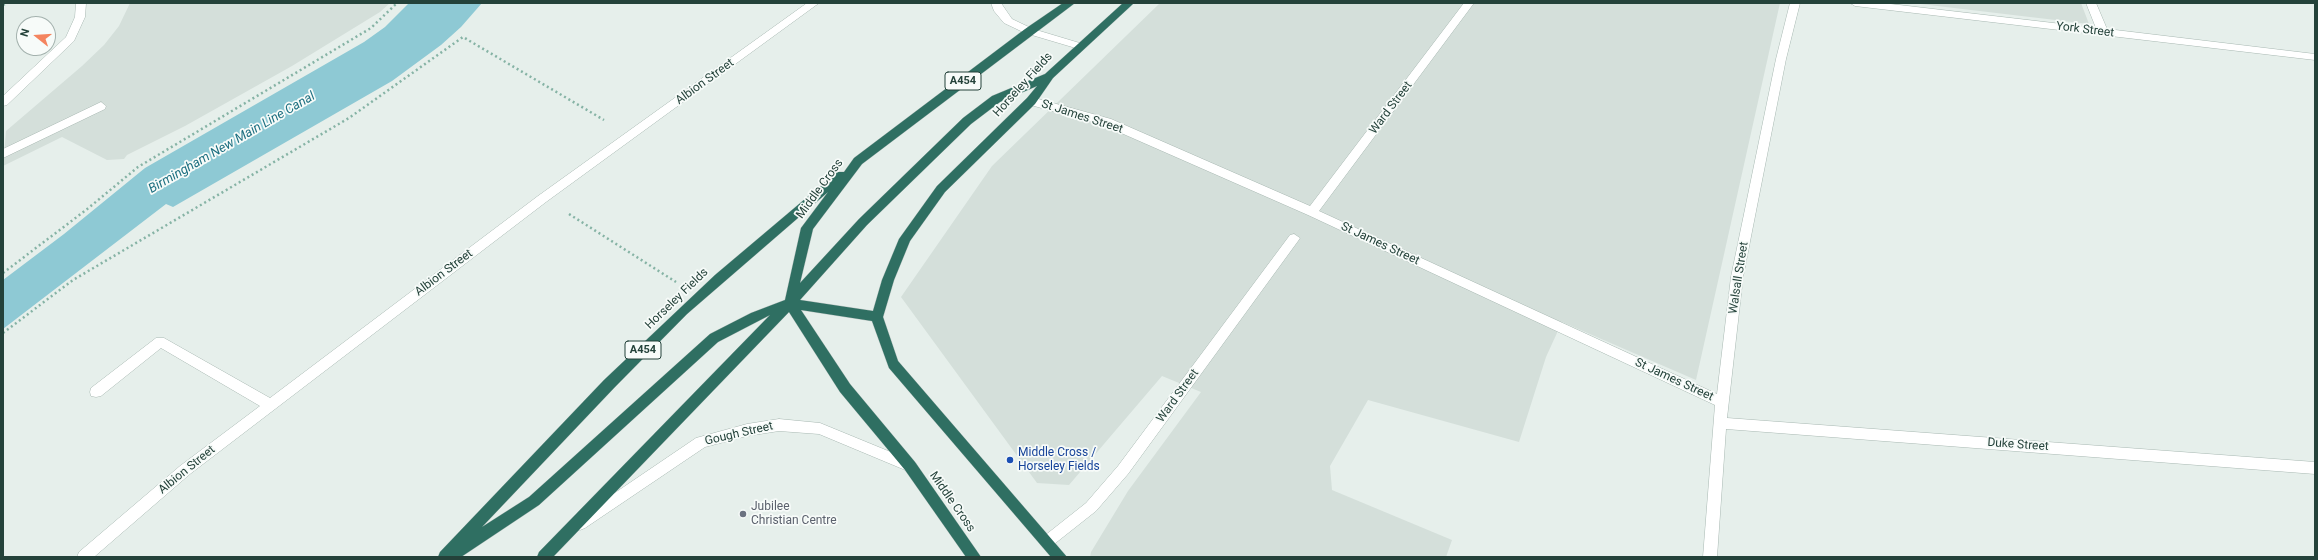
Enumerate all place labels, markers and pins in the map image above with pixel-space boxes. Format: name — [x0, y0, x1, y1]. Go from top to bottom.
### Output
place label: Middle Cross / Horseley Fields — [1018, 446, 1100, 474]
marker: Middle Cross / Horseley Fields — [1005, 455, 1015, 465]
place label: Jubilee Christian Centre — [751, 500, 837, 528]
marker: Jubilee Christian Centre — [738, 509, 748, 519]

